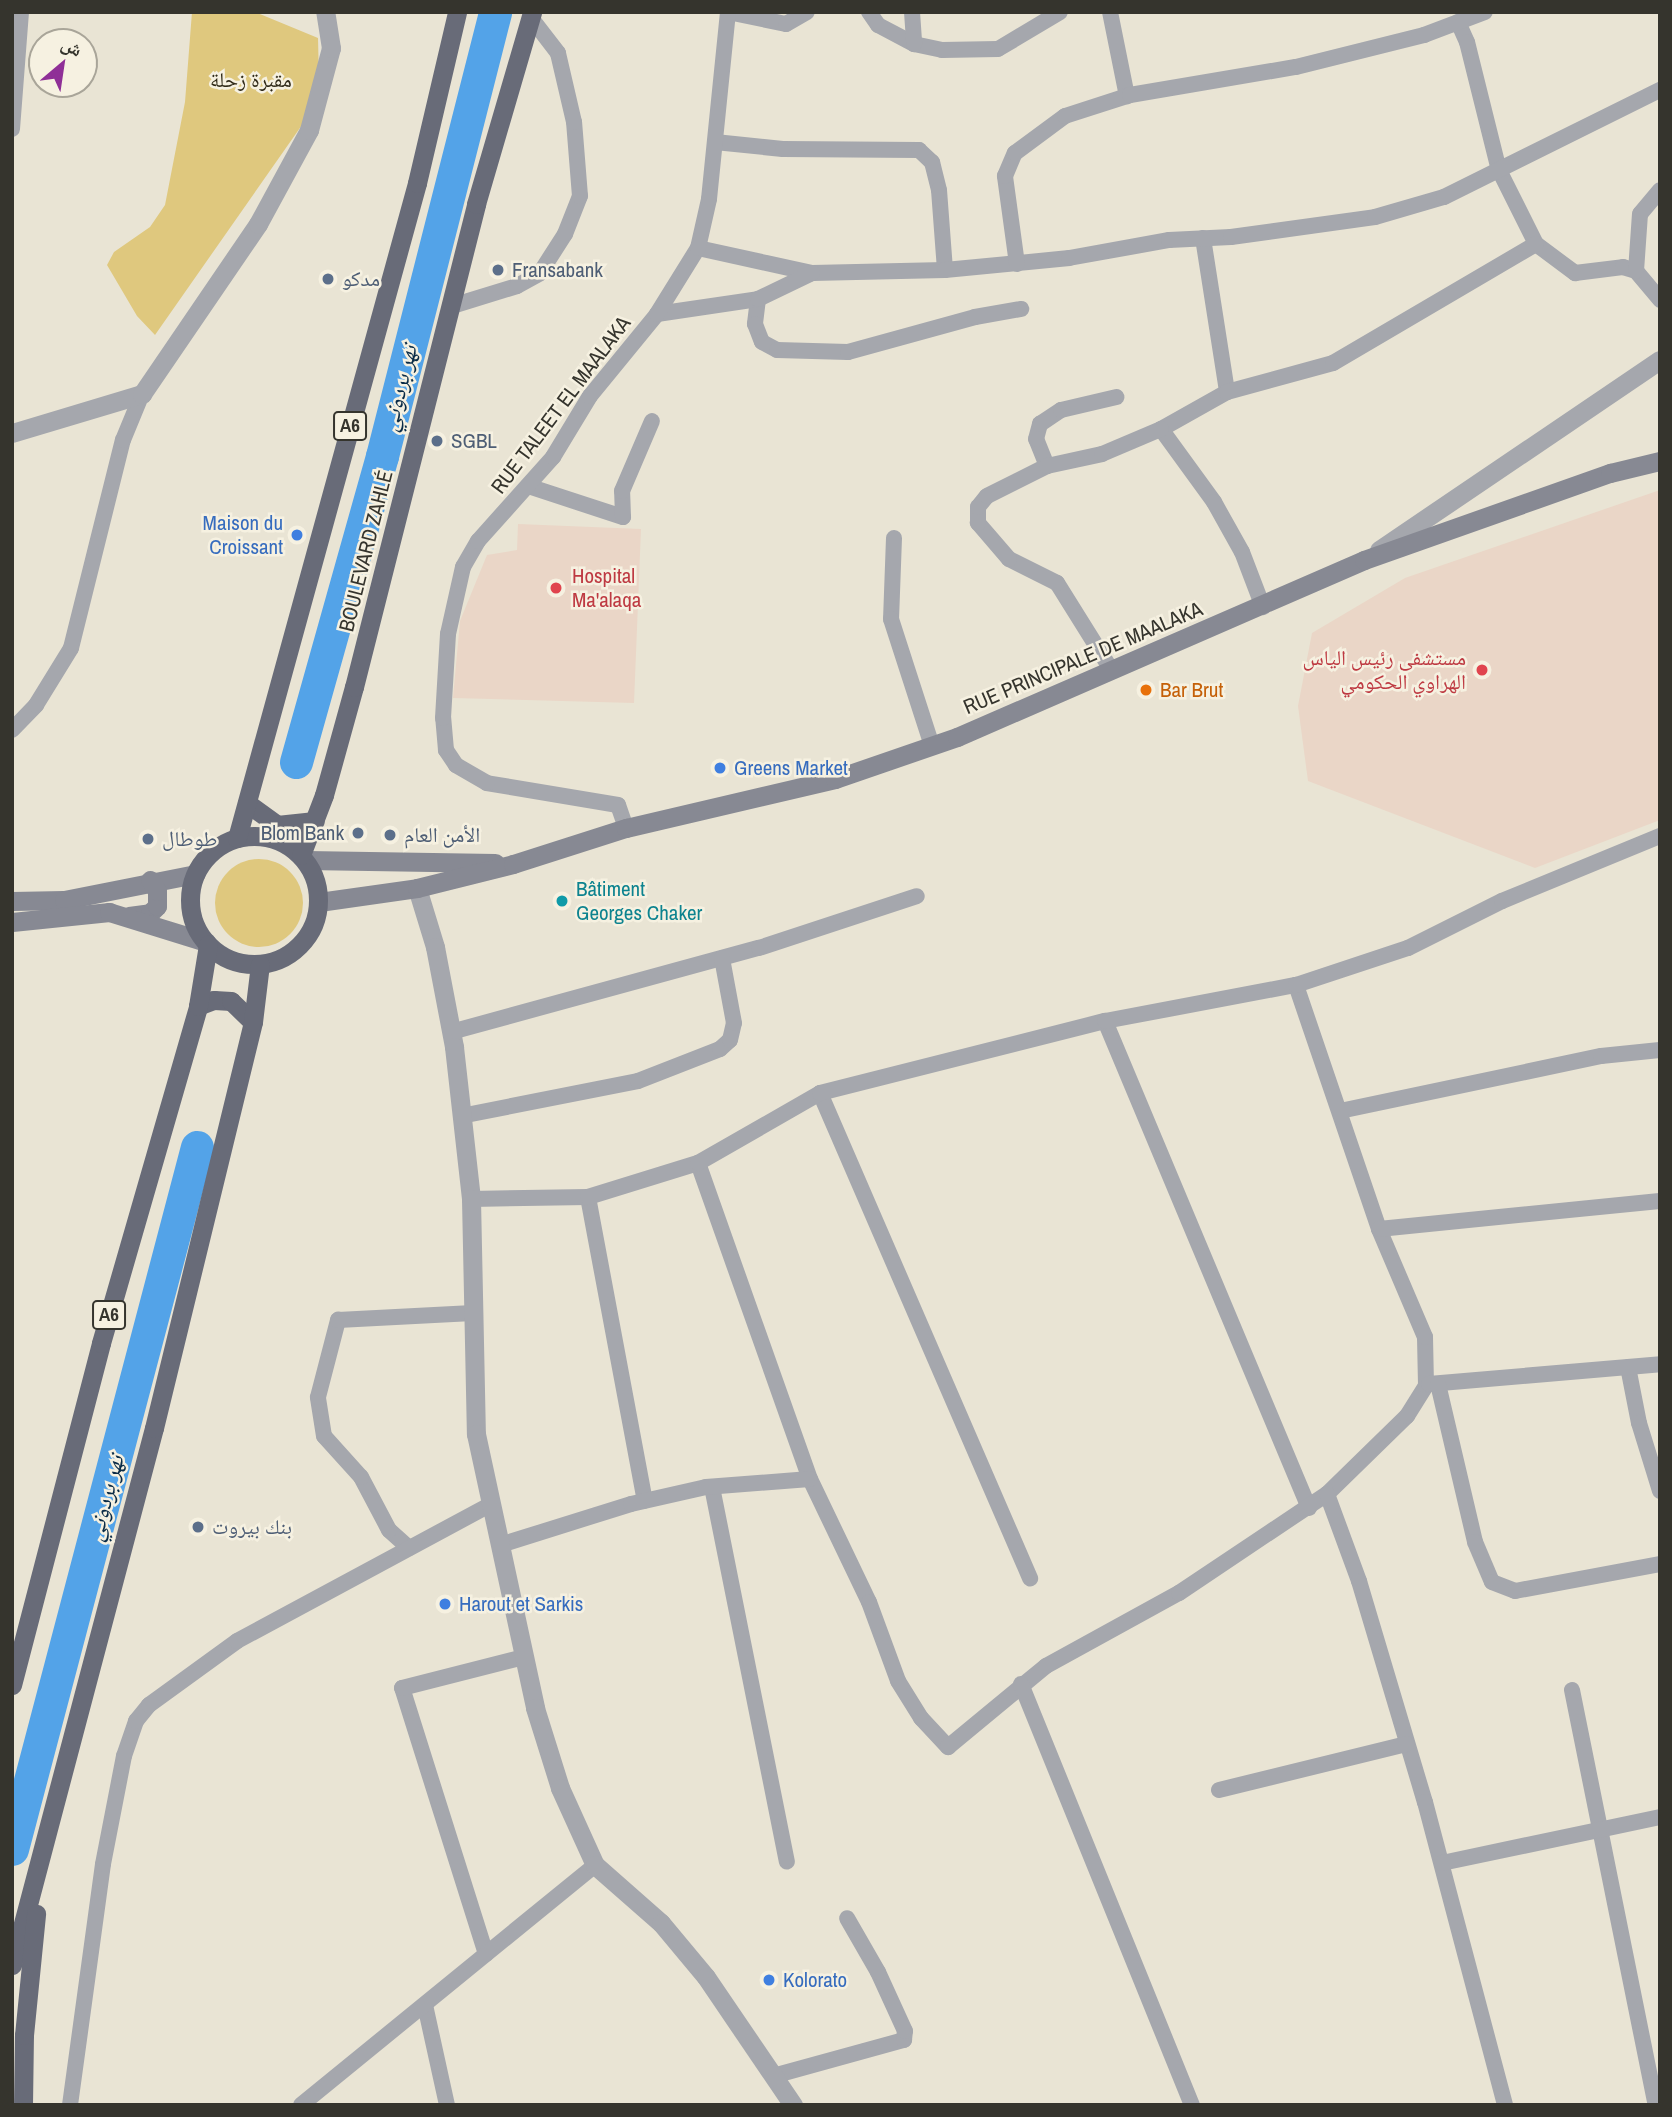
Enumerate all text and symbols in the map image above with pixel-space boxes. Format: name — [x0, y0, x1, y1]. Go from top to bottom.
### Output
north arrow — [28, 28, 98, 98]
text: ش — [57, 30, 87, 63]
park label: مقبرة زحلة — [210, 67, 292, 93]
place label: Fransabank — [512, 257, 603, 283]
marker: Fransabank — [490, 262, 506, 278]
place label: مدكو — [342, 266, 380, 292]
marker: مدكو — [320, 271, 336, 287]
street label: RUE TALEET EL MAALAKA — [486, 311, 636, 499]
water label: نهر بردوني — [375, 342, 423, 434]
road number: A6 — [332, 410, 368, 442]
place label: SGBL — [451, 428, 497, 454]
marker: SGBL — [429, 433, 445, 449]
street label: BOULEVARD ZAHLÉ — [334, 468, 398, 634]
place label: Maison du Croissant — [203, 510, 283, 560]
marker: Maison du Croissant — [289, 527, 305, 543]
place label: Hospital Ma'alaqa — [572, 563, 641, 613]
marker: Hospital Ma'alaqa — [546, 578, 566, 598]
street label: RUE PRINCIPALE DE MAALAKA — [960, 596, 1206, 720]
place label: مستشفى رئيس الياس الهراوي الحكومي — [1302, 645, 1466, 695]
marker: مستشفى رئيس الياس الهراوي الحكومي — [1472, 660, 1492, 680]
place label: Bar Brut — [1160, 677, 1223, 703]
marker: Bar Brut — [1138, 682, 1154, 698]
place label: Greens Market — [734, 755, 848, 781]
marker: Greens Market — [712, 760, 728, 776]
place label: Blom Bank — [261, 820, 344, 846]
place label: الأمن العام — [404, 822, 480, 848]
marker: Blom Bank — [350, 825, 366, 841]
place label: طوطال — [162, 826, 217, 852]
marker: الأمن العام — [382, 827, 398, 843]
marker: طوطال — [140, 831, 156, 847]
place label: Bâtiment Georges Chaker — [576, 876, 702, 926]
marker: Bâtiment Georges Chaker — [554, 893, 570, 909]
road number: A6 — [92, 1300, 126, 1330]
water label: نهر بردوني — [80, 1452, 130, 1544]
place label: بنك بيروت — [212, 1514, 292, 1540]
marker: بنك بيروت — [190, 1519, 206, 1535]
place label: Harout et Sarkis — [459, 1591, 583, 1617]
marker: Harout et Sarkis — [437, 1596, 453, 1612]
place label: Kolorato — [783, 1967, 847, 1993]
marker: Kolorato — [761, 1972, 777, 1988]

